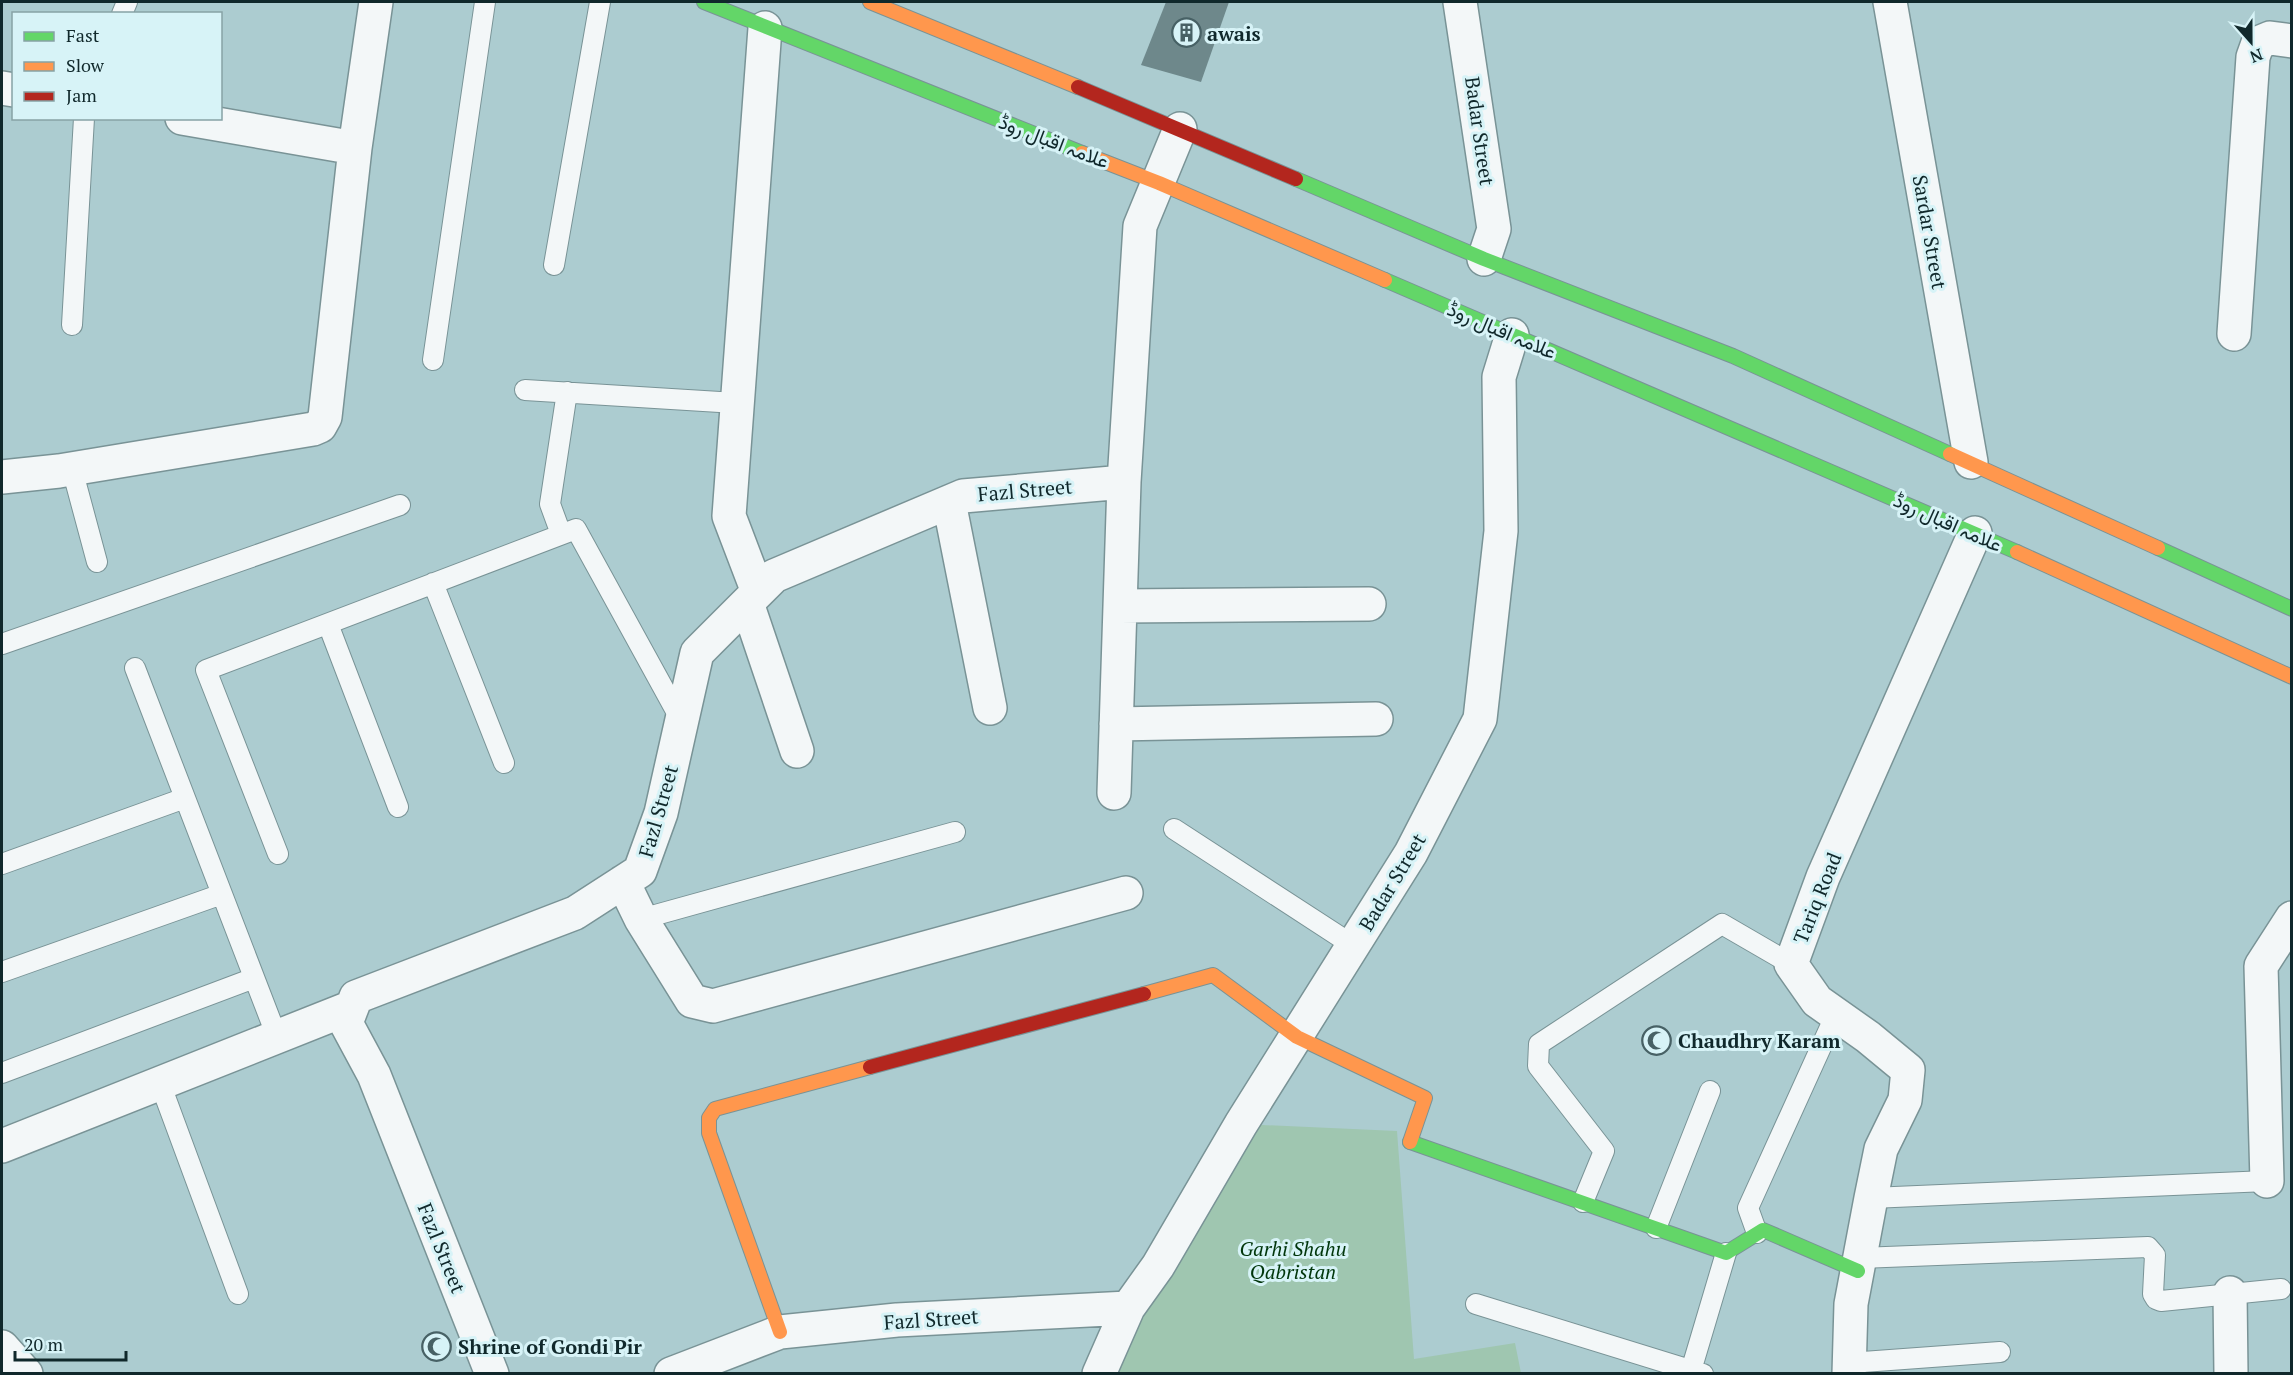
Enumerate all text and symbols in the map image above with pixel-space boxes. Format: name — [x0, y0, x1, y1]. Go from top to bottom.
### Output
legend — [12, 12, 222, 120]
north arrow — [2221, 12, 2281, 72]
building icon: awais — [1170, 17, 1202, 49]
place label: awais — [1207, 20, 1261, 47]
text: Fast — [66, 23, 100, 47]
text: N — [2247, 44, 2266, 68]
text: Slow — [66, 53, 105, 77]
street label: Badar Street — [1459, 75, 1501, 188]
text: Jam — [66, 83, 97, 107]
street label: علامہ اقبال روڈ — [995, 108, 1113, 174]
street label: Sardar Street — [1907, 173, 1953, 292]
street label: علامہ اقبال روڈ — [1443, 295, 1561, 365]
street label: Fazl Street — [977, 472, 1074, 508]
street label: علامہ اقبال روڈ — [1890, 486, 2006, 558]
street label: Fazl Street — [632, 761, 684, 860]
street label: Badar Street — [1352, 828, 1432, 936]
street label: Tariq Road — [1786, 848, 1848, 948]
mosque icon: Chaudhry Karam — [1641, 1024, 1673, 1056]
place label: Chaudhry Karam — [1678, 1027, 1841, 1054]
street label: Fazl Street — [412, 1199, 473, 1298]
park label: Garhi Shahu Qabristan — [1239, 1235, 1347, 1285]
street label: Fazl Street — [883, 1302, 980, 1336]
scale bar — [15, 1324, 126, 1362]
mosque icon: Shrine of Gondi Pir — [421, 1330, 453, 1362]
text: 20 m — [24, 1332, 64, 1356]
place label: Shrine of Gondi Pir — [458, 1333, 642, 1360]

